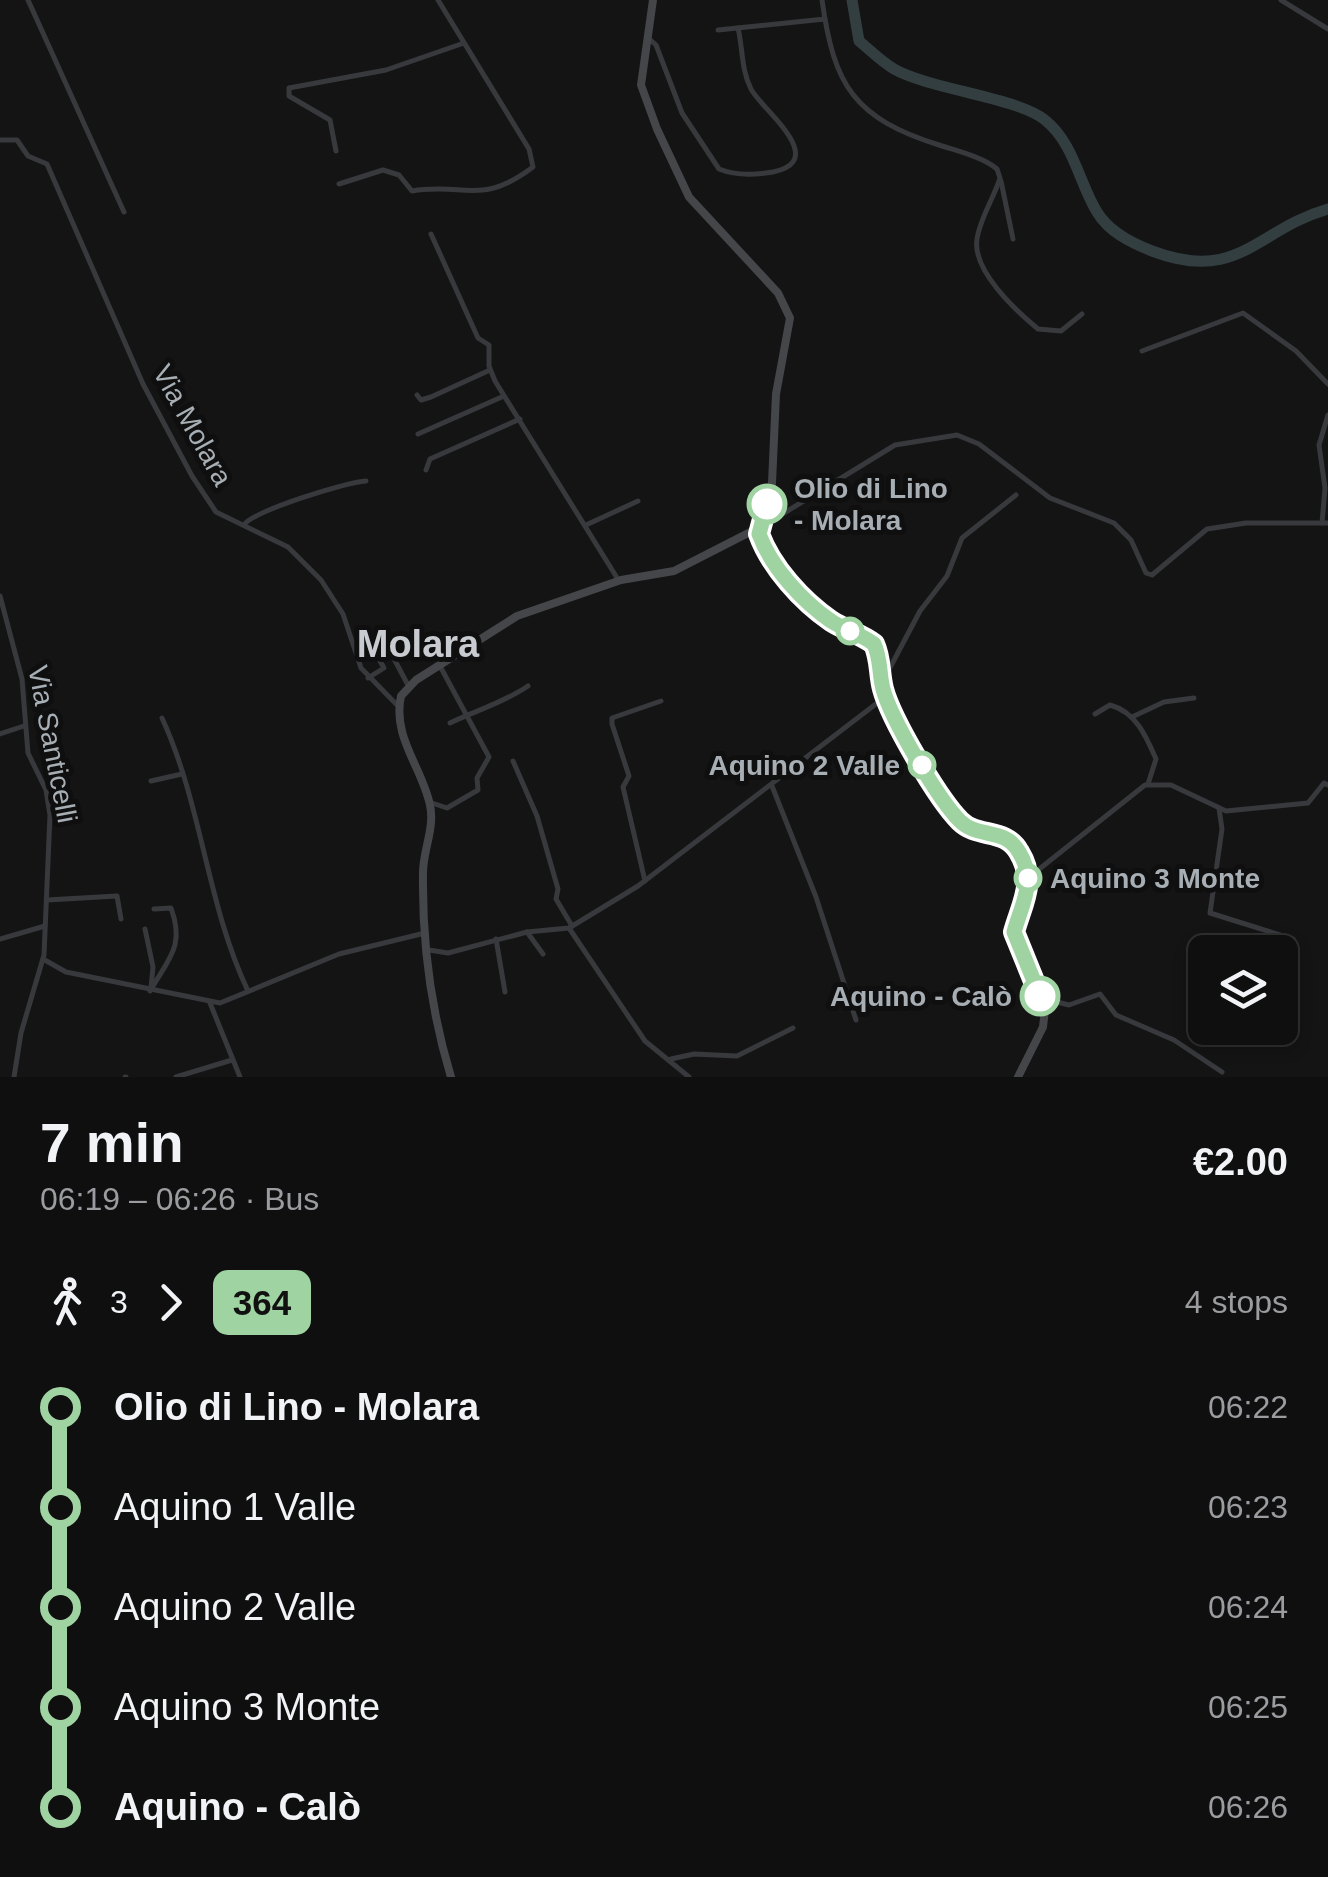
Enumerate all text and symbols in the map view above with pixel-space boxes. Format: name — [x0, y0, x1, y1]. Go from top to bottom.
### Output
street label: Via Molara — [147, 359, 239, 491]
place label: Olio di Lino - Molara — [794, 473, 948, 536]
marker: Olio di Lino - Molara — [748, 485, 786, 523]
unlabelled marker — [837, 618, 863, 644]
district label: Molara — [357, 623, 480, 665]
street label: Via Santicelli — [22, 663, 83, 825]
place label: Aquino 2 Valle — [709, 750, 900, 781]
marker: Aquino 2 Valle — [909, 752, 935, 778]
place label: Aquino 3 Monte — [1050, 863, 1260, 894]
marker: Aquino 3 Monte — [1015, 865, 1041, 891]
map controls — [1188, 935, 1298, 1045]
button: layers — [1188, 935, 1298, 1045]
marker: Aquino - Calò — [1021, 977, 1059, 1015]
place label: Aquino - Calò — [830, 981, 1012, 1012]
text: 7 min — [40, 1112, 184, 1174]
text: €2.00 — [1193, 1141, 1288, 1183]
text: 06:19 – 06:26 · Bus — [40, 1181, 319, 1217]
icon: walk — [40, 1275, 95, 1330]
icon: forward — [143, 1275, 198, 1330]
text: 364 — [233, 1283, 291, 1322]
text: 3 — [110, 1284, 128, 1320]
text: 4 stops — [1185, 1284, 1288, 1320]
text: Olio di Lino - Molara — [114, 1386, 479, 1428]
text: 06:22 — [1208, 1389, 1288, 1425]
text: Aquino 1 Valle — [114, 1486, 356, 1528]
text: 06:23 — [1208, 1489, 1288, 1525]
text: Aquino 2 Valle — [114, 1586, 356, 1628]
text: 06:24 — [1208, 1589, 1288, 1625]
text: Aquino 3 Monte — [114, 1686, 380, 1728]
text: 06:25 — [1208, 1689, 1288, 1725]
text: Aquino - Calò — [114, 1786, 361, 1828]
text: 06:26 — [1208, 1789, 1288, 1825]

